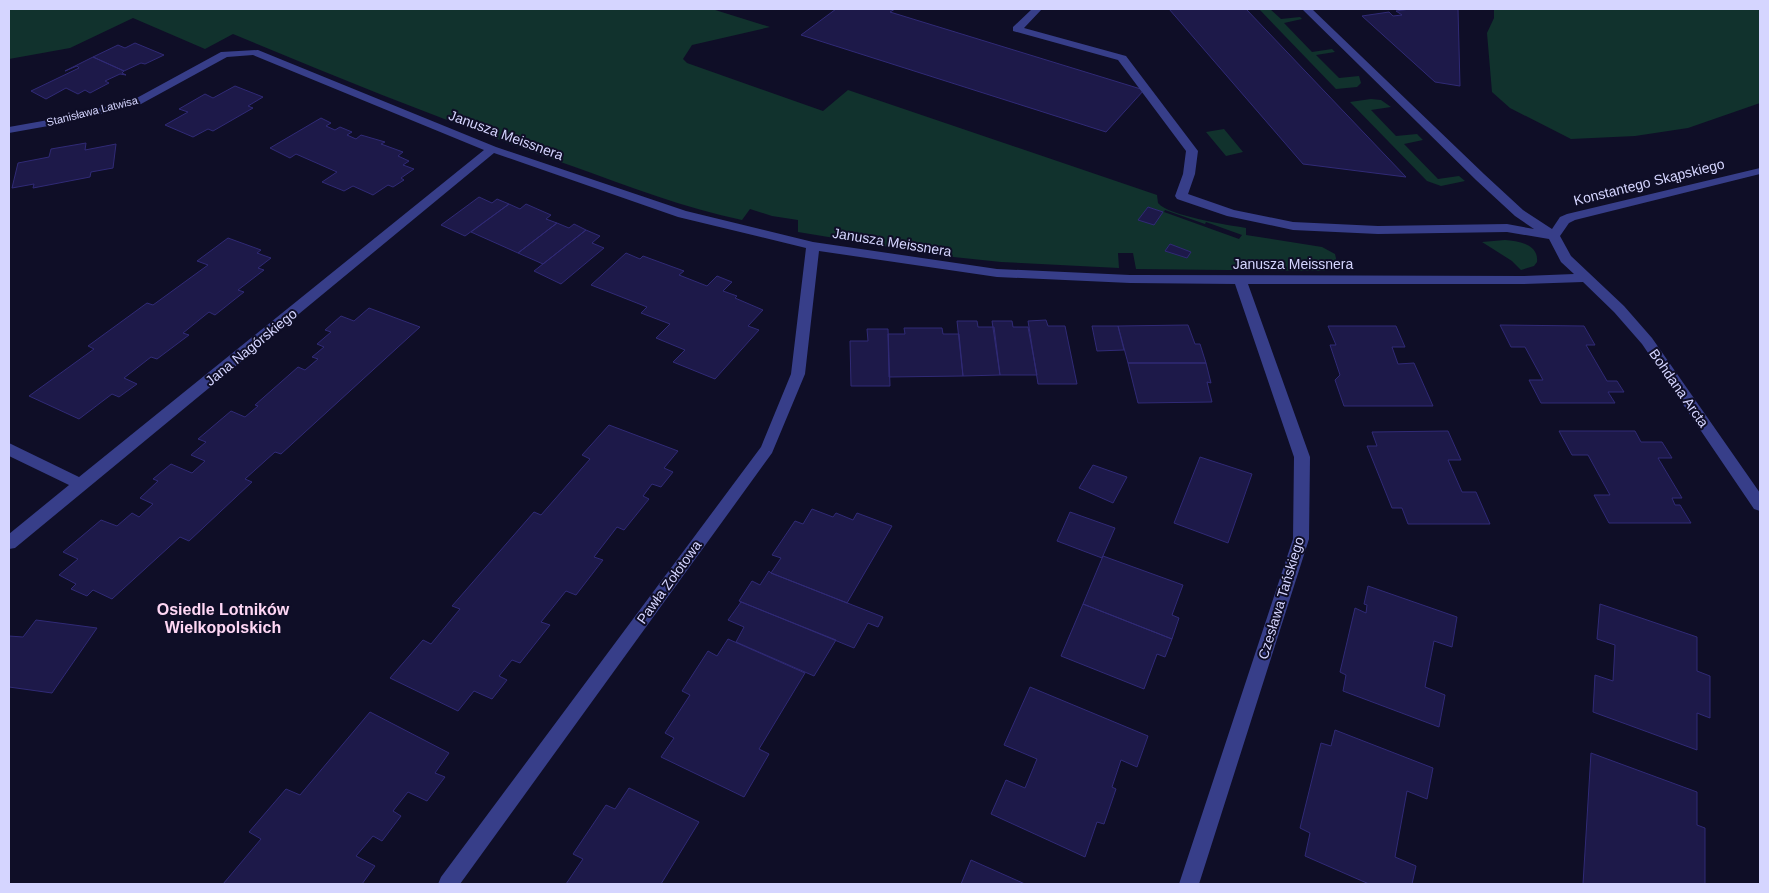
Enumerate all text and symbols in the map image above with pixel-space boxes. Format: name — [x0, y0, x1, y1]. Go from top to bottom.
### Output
street label: Stanisława Latwisa — [45, 94, 140, 128]
street label: Janusza Meissnera — [447, 107, 566, 163]
street label: Konstantego Skąpskiego — [1572, 155, 1726, 208]
street label: Janusza Meissnera — [831, 225, 953, 259]
street label: Janusza Meissnera — [1233, 256, 1354, 272]
street label: Jana Nagórskiego — [202, 305, 300, 389]
street label: Bohdana Arcta — [1646, 346, 1712, 430]
street label: Czesława Tańskiego — [1255, 535, 1307, 661]
street label: Pawła Zołotowa — [633, 537, 705, 627]
district label: Osiedle Lotników Wielkopolskich — [157, 601, 290, 636]

